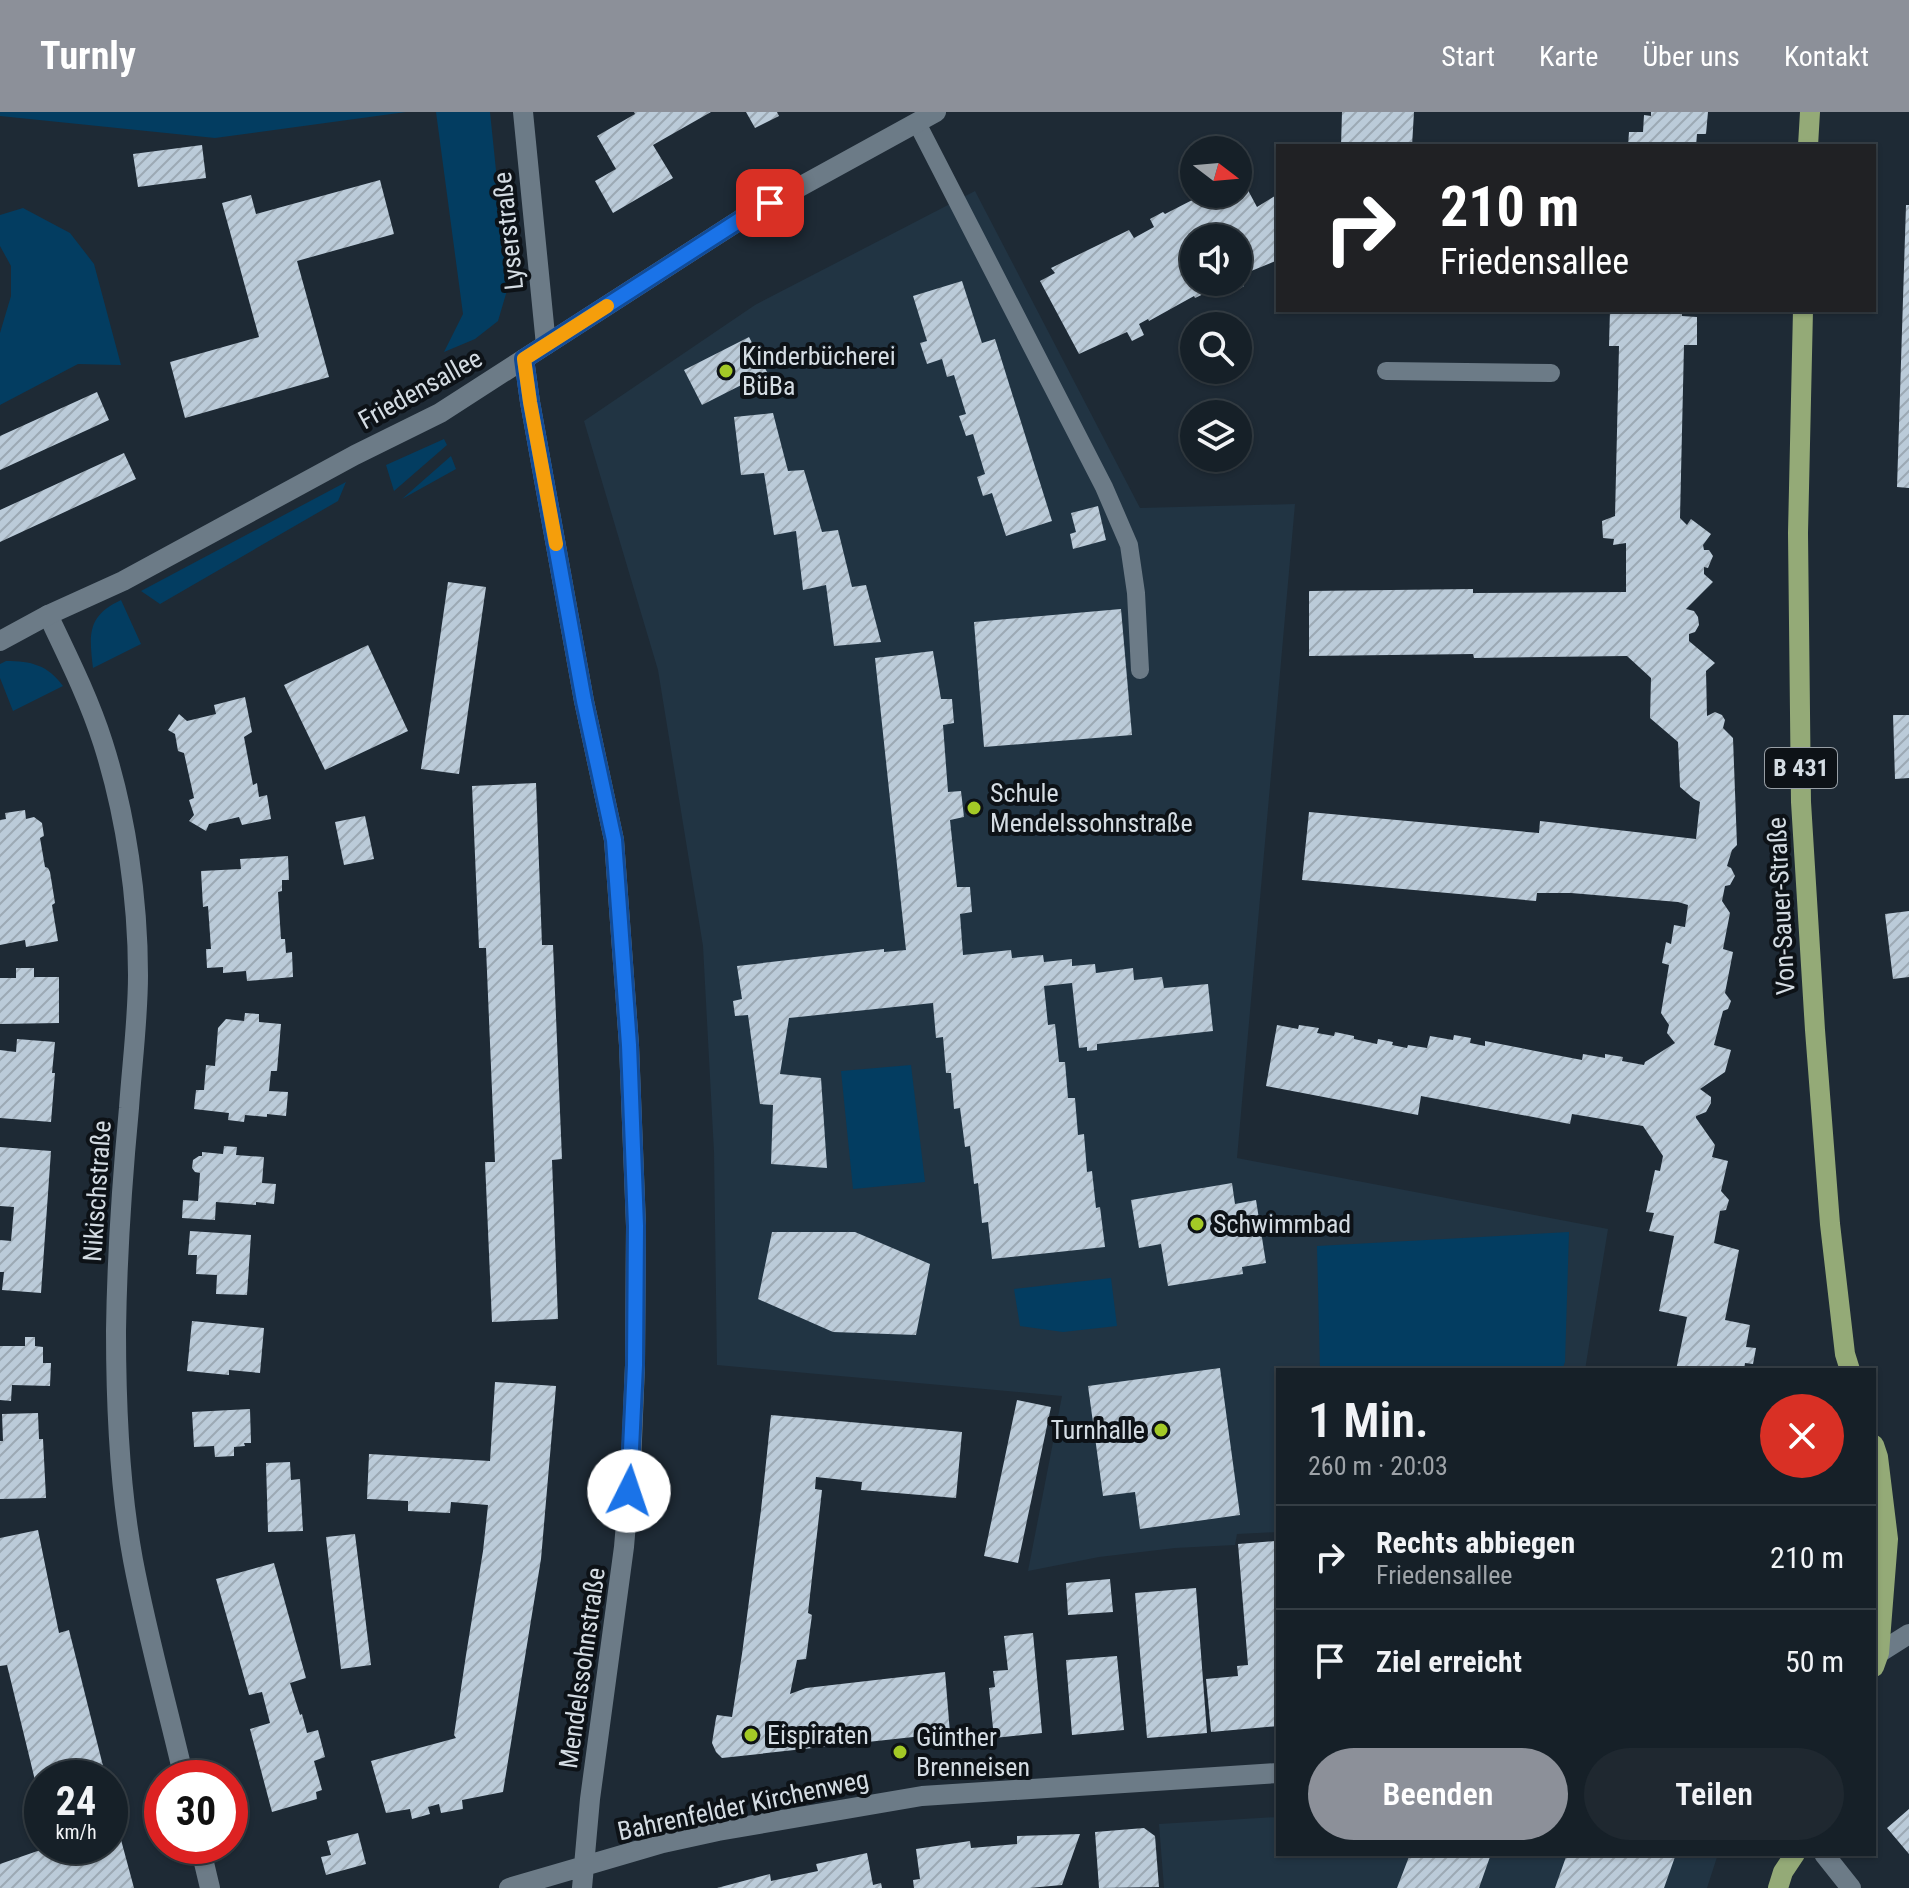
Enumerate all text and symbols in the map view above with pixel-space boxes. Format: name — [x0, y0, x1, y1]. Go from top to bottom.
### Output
text: Turnly — [40, 34, 136, 78]
text: Start — [1441, 40, 1495, 73]
text: Karte — [1539, 40, 1598, 73]
text: Über uns — [1642, 40, 1740, 73]
text: Kontakt — [1784, 40, 1869, 73]
north arrow — [1180, 136, 1252, 208]
map controls — [1180, 136, 1252, 472]
pin — [736, 169, 804, 237]
street label: Lyserstraße — [487, 170, 529, 292]
text: 210 m — [1440, 174, 1579, 240]
icon: right — [1308, 176, 1412, 280]
icon: arrive — [748, 181, 792, 225]
button: sound — [1180, 224, 1252, 296]
text: Friedensallee — [1440, 241, 1629, 283]
button: search — [1180, 312, 1252, 384]
place label: Kinderbücherei BüBa — [742, 341, 896, 401]
street label: Friedensallee — [353, 343, 487, 435]
marker: Kinderbücherei BüBa — [717, 362, 735, 380]
button: layers — [1180, 400, 1252, 472]
road number: B 431 — [1765, 748, 1837, 788]
place label: Schule Mendelssohnstraße — [990, 778, 1193, 838]
marker: Schule Mendelssohnstraße — [965, 799, 983, 817]
street label: Von-Sauer-Straße — [1761, 816, 1801, 996]
street label: Nikischstraße — [77, 1119, 117, 1263]
place label: Schwimmbad — [1213, 1209, 1351, 1239]
marker: Schwimmbad — [1188, 1215, 1206, 1233]
text: 1 Min. — [1308, 1392, 1429, 1449]
button: close — [1760, 1394, 1844, 1478]
place label: Turnhalle — [1050, 1415, 1145, 1445]
marker: Turnhalle — [1152, 1421, 1170, 1439]
position arrow — [587, 1449, 671, 1533]
text: 260 m · 20:03 — [1308, 1451, 1448, 1481]
text: Rechts abbiegen — [1376, 1525, 1575, 1560]
icon: right — [1308, 1535, 1352, 1579]
text: 210 m — [1770, 1540, 1844, 1575]
text: Friedensallee — [1376, 1560, 1513, 1590]
street label: Mendelssohnstraße — [553, 1566, 611, 1770]
icon: arrive — [1308, 1639, 1352, 1683]
text: Ziel erreicht — [1376, 1644, 1522, 1679]
text: 50 m — [1785, 1644, 1844, 1679]
place label: Eispiraten — [767, 1720, 869, 1750]
place label: Günther Brenneisen — [916, 1722, 1030, 1782]
marker: Eispiraten — [742, 1726, 760, 1744]
marker: Günther Brenneisen — [891, 1743, 909, 1761]
button: Beenden — [1308, 1748, 1568, 1840]
button: Teilen — [1584, 1748, 1844, 1840]
speed limit sign: 30 — [144, 1760, 248, 1864]
street label: Bahrenfelder Kirchenweg — [615, 1764, 871, 1846]
text: 24 — [56, 1778, 96, 1825]
text: km/h — [55, 1820, 97, 1844]

